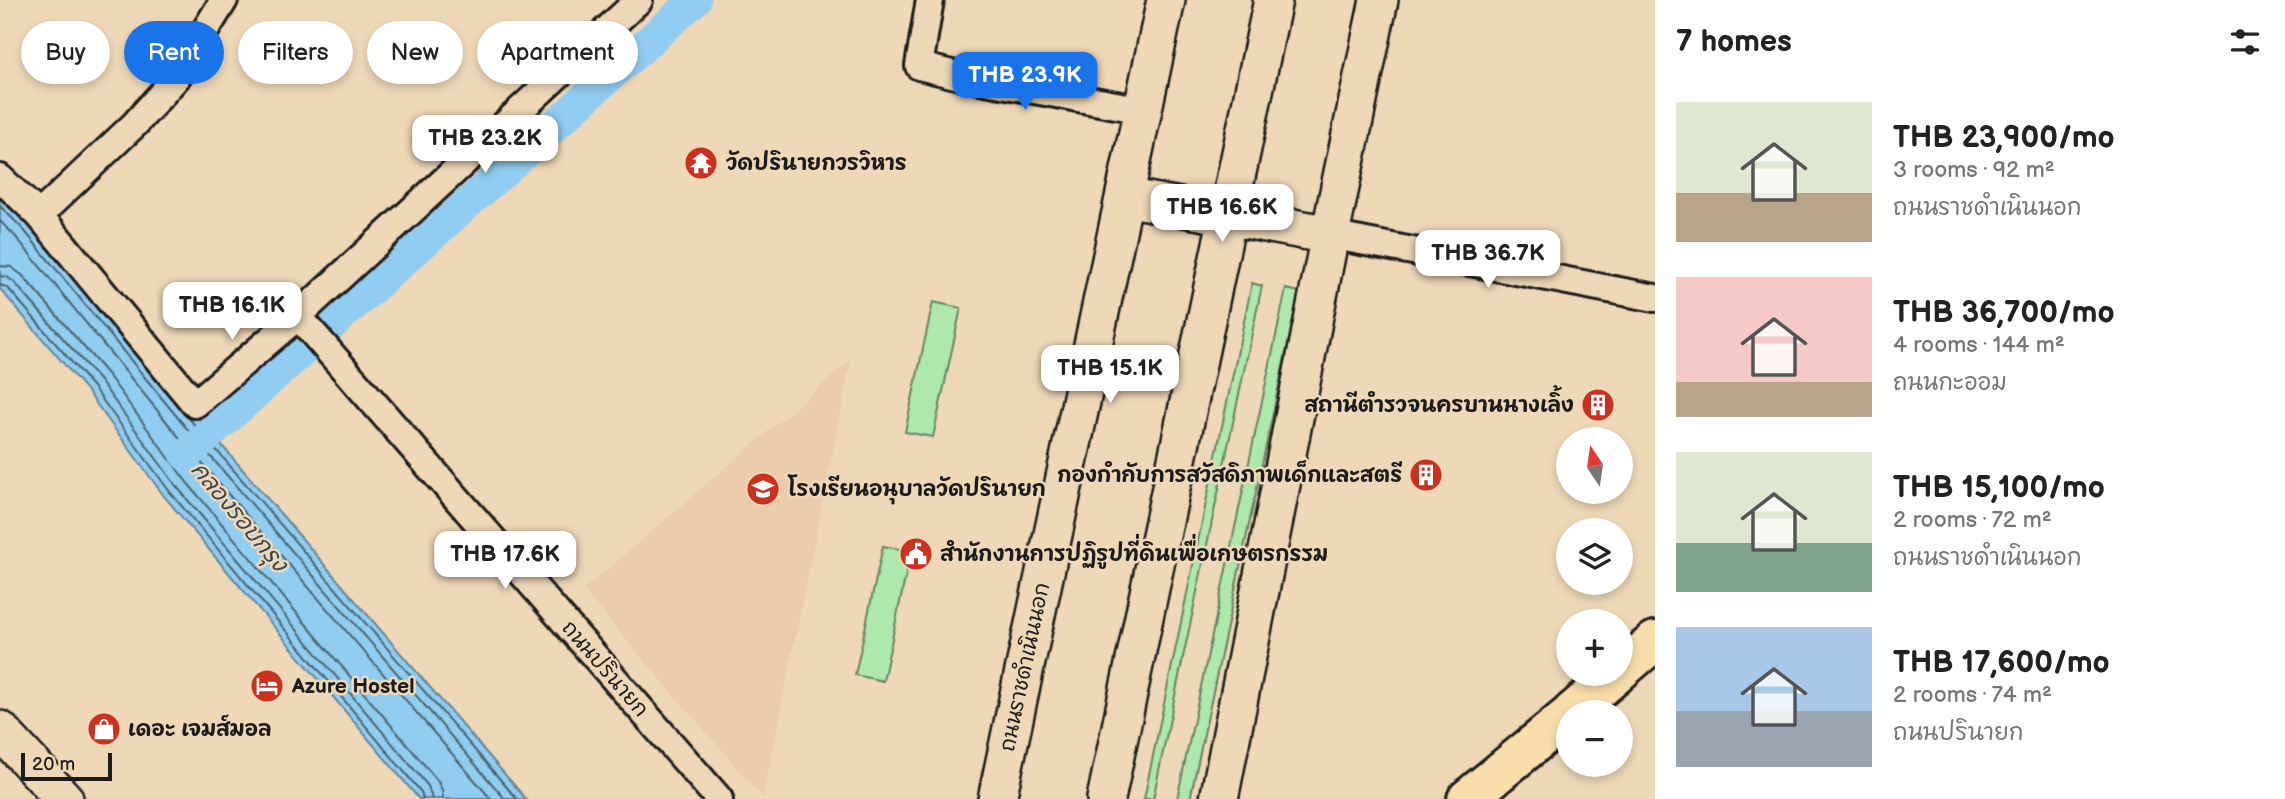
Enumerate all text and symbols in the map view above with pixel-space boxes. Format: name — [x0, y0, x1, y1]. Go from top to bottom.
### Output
chip: Buy — [21, 21, 110, 84]
chip: Rent — [124, 21, 224, 84]
chip: Filters — [238, 21, 353, 84]
chip: New — [367, 21, 463, 84]
chip: Apartment — [477, 21, 638, 84]
icon: filters — [2226, 23, 2264, 61]
text: 7 homes — [1676, 24, 1792, 60]
pin: THB 23.9K — [945, 52, 1105, 112]
text: THB 23.9K — [968, 61, 1082, 89]
pin: THB 23.2K — [405, 116, 565, 175]
text: THB 23,900/mo — [1893, 120, 2115, 156]
text: THB 23.2K — [428, 124, 542, 152]
icon: home — [1732, 130, 1816, 214]
temple icon: วัดปรินายกวรวิหาร — [682, 144, 720, 182]
place label: วัดปรินายกวรวิหาร — [726, 150, 907, 176]
text: 3 rooms · 92 m² — [1893, 156, 2055, 184]
pin: THB 16.6K — [1142, 184, 1302, 244]
text: THB 16.6K — [1167, 193, 1277, 221]
text: ถนนราชดำเนินนอก — [1893, 194, 2082, 222]
pin: THB 36.7K — [1408, 230, 1568, 290]
text: THB 36.7K — [1431, 239, 1545, 267]
pin: THB 16.1K — [152, 282, 312, 342]
text: THB 16.1K — [179, 291, 285, 319]
text: THB 36,700/mo — [1893, 295, 2115, 331]
icon: home — [1732, 305, 1816, 389]
text: 4 rooms · 144 m² — [1893, 331, 2065, 359]
pin: THB 15.1K — [1030, 346, 1190, 405]
text: THB 15.1K — [1057, 354, 1163, 382]
text: ถนนกะออม — [1893, 369, 2007, 397]
place label: สถานีตำรวจนครบานนางเลิ้ง — [1305, 385, 1574, 418]
building icon: สถานีตำรวจนครบานนางเลิ้ง — [1579, 386, 1617, 424]
north arrow — [1556, 427, 1633, 504]
map controls — [1556, 427, 1633, 777]
water label: คลองรอบกรุง — [183, 456, 294, 581]
building icon: กองกำกับการสวัสดิภาพเด็กและสตรี — [1407, 456, 1445, 494]
place label: กองกำกับการสวัสดิภาพเด็กและสตรี — [1057, 460, 1402, 488]
school or university icon: โรงเรียนอนุบาลวัดปรินายก — [744, 470, 782, 508]
text: THB 15,100/mo — [1893, 470, 2105, 506]
place label: โรงเรียนอนุบาลวัดปรินายก — [787, 474, 1046, 505]
icon: home — [1732, 480, 1816, 564]
text: 2 rooms · 72 m² — [1893, 506, 2052, 534]
button: layers — [1556, 518, 1633, 595]
pin: THB 17.6K — [425, 532, 585, 591]
place label: สำนักงานการปฏิรูปที่ดินเพื่อเกษตรกรรม — [940, 533, 1328, 569]
public building icon: สำนักงานการปฏิรูปที่ดินเพื่อเกษตรกรรม — [897, 535, 935, 573]
text: THB 17.6K — [450, 540, 560, 568]
text: ถนนราชดำเนินนอก — [1893, 544, 2082, 572]
street label: ถนนราชดำเนินนอก — [994, 580, 1055, 754]
button: + — [1556, 609, 1633, 686]
street label: ถนนปรินายก — [556, 616, 654, 722]
text: THB 17,600/mo — [1893, 645, 2110, 681]
icon: home — [1732, 655, 1816, 739]
hotel icon: Azure Hostel — [248, 667, 286, 705]
place label: Azure Hostel — [291, 674, 414, 699]
text: 2 rooms · 74 m² — [1893, 681, 2052, 709]
button: − — [1556, 700, 1633, 777]
shop icon: เดอะ เจมส์มอล — [85, 710, 123, 748]
place label: เดอะ เจมส์มอล — [128, 714, 272, 742]
text: ถนนปรินายก — [1893, 719, 2024, 747]
scale bar — [21, 750, 112, 782]
text: 20 m — [32, 753, 75, 776]

